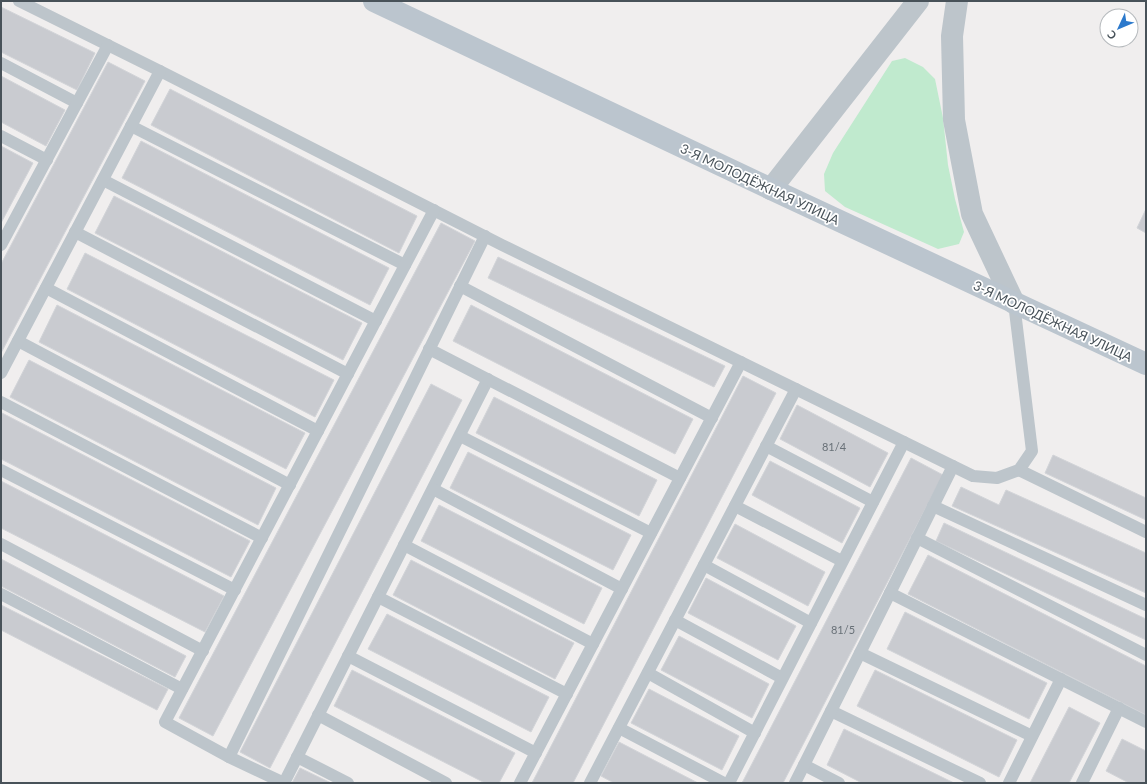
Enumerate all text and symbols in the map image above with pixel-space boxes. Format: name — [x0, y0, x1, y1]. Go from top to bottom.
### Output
north arrow — [1099, 8, 1139, 48]
text: С — [1104, 28, 1119, 42]
street label: 3-Я МОЛОДЁЖНАЯ УЛИЦА — [678, 140, 842, 228]
street label: 3-Я МОЛОДЁЖНАЯ УЛИЦА — [971, 277, 1135, 365]
house number: 81/4 — [822, 440, 847, 453]
house number: 81/5 — [831, 623, 855, 636]

